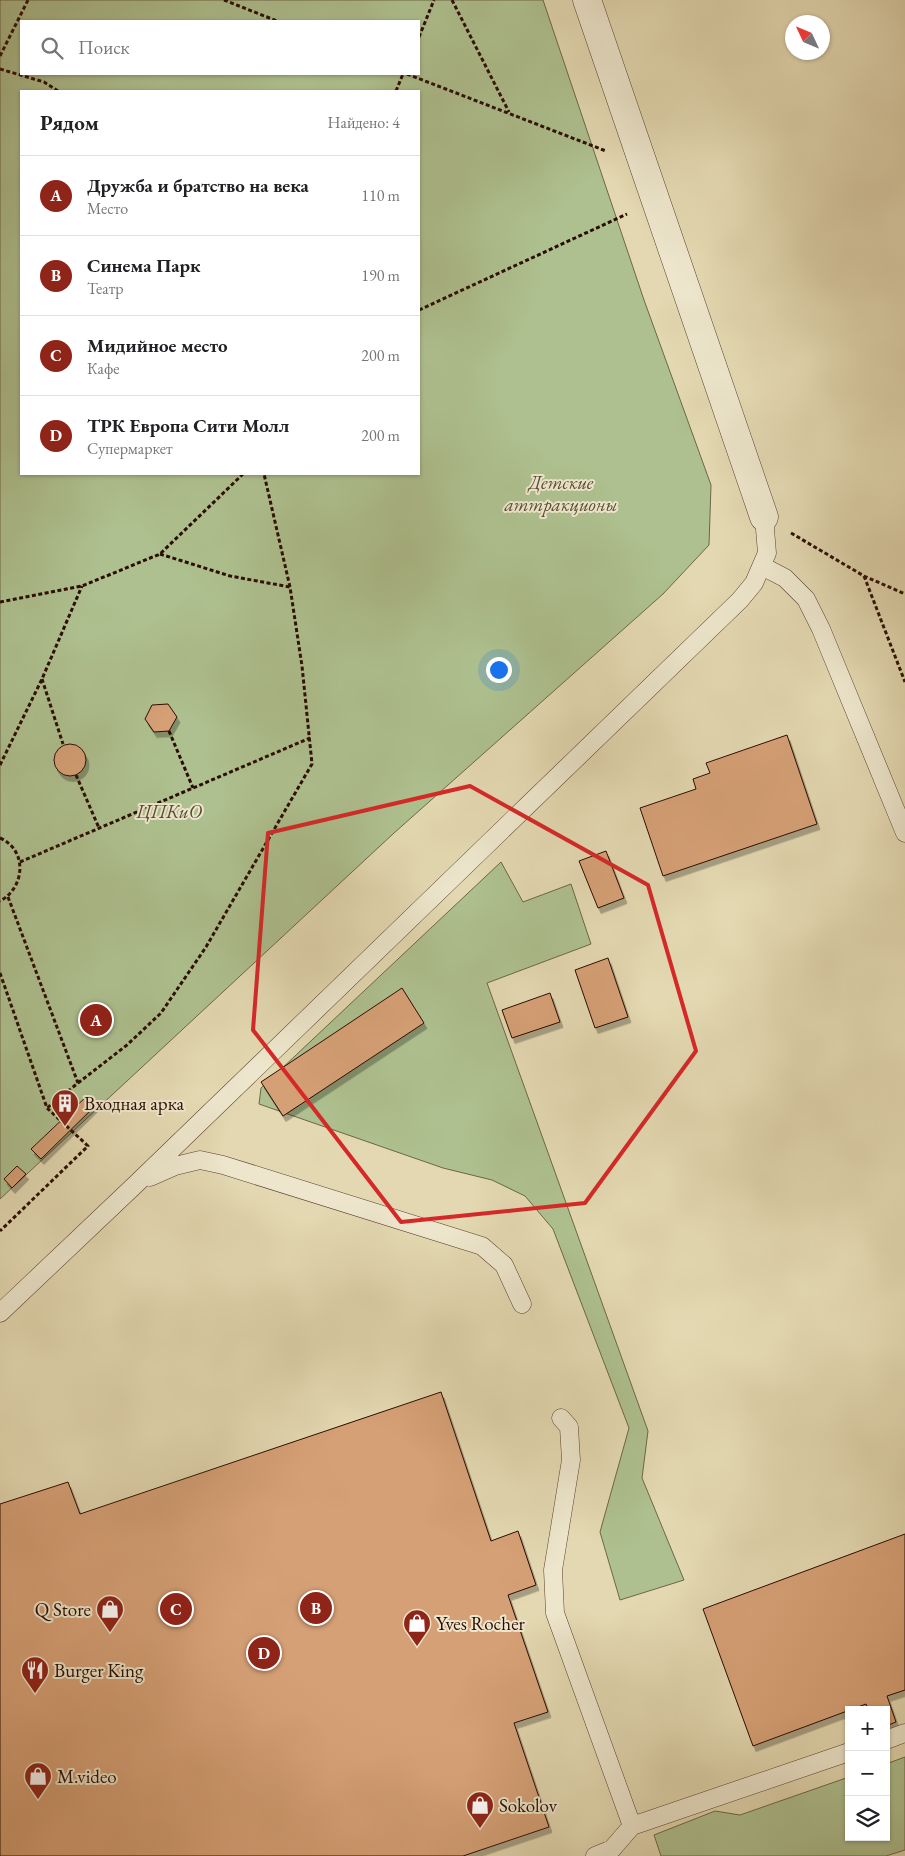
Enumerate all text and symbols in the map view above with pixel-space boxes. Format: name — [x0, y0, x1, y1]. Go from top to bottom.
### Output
north arrow — [785, 15, 830, 60]
search box — [20, 20, 420, 75]
icon: search — [38, 34, 66, 62]
text: Поиск — [78, 35, 130, 60]
text: Рядом — [40, 109, 99, 136]
text: Найдено: 4 — [328, 112, 400, 133]
text: Дружба и братство на века — [87, 173, 309, 198]
text: A — [50, 185, 62, 206]
text: 110 m — [361, 185, 400, 206]
text: Место — [87, 198, 128, 219]
text: Синема Парк — [87, 253, 200, 278]
text: B — [51, 265, 61, 286]
text: 190 m — [361, 265, 400, 286]
text: Театр — [87, 278, 124, 299]
text: Мидийное место — [87, 333, 228, 358]
text: C — [50, 345, 62, 366]
text: 200 m — [361, 345, 400, 366]
text: Кафе — [87, 358, 120, 379]
text: ТРК Европа Сити Молл — [87, 413, 289, 438]
text: D — [50, 425, 62, 446]
text: 200 m — [361, 425, 400, 446]
text: Супермаркет — [87, 438, 173, 459]
park label: Детские аттракционы — [504, 470, 617, 517]
your location — [486, 657, 512, 683]
park label: ЦПКиО — [135, 799, 203, 824]
pin: A — [80, 1001, 112, 1039]
building icon: Входная арка — [50, 1088, 80, 1127]
place label: Входная арка — [84, 1091, 184, 1116]
pin: B — [300, 1589, 332, 1627]
pin: C — [160, 1590, 192, 1628]
shop icon: Q Store — [95, 1594, 125, 1633]
place label: Q Store — [35, 1597, 91, 1622]
shop icon: Yves Rocher — [402, 1608, 432, 1647]
place label: Yves Rocher — [436, 1611, 526, 1636]
pin: D — [248, 1634, 280, 1672]
restaurant icon: Burger King — [20, 1655, 50, 1694]
place label: Burger King — [54, 1658, 144, 1683]
map controls — [845, 1706, 890, 1841]
button: + — [845, 1706, 890, 1751]
button: − — [845, 1751, 890, 1796]
shop icon: M.video — [23, 1761, 53, 1800]
place label: M.video — [57, 1764, 117, 1789]
shop icon: Sokolov — [465, 1790, 495, 1829]
place label: Sokolov — [499, 1793, 558, 1818]
button: layers — [845, 1796, 890, 1841]

